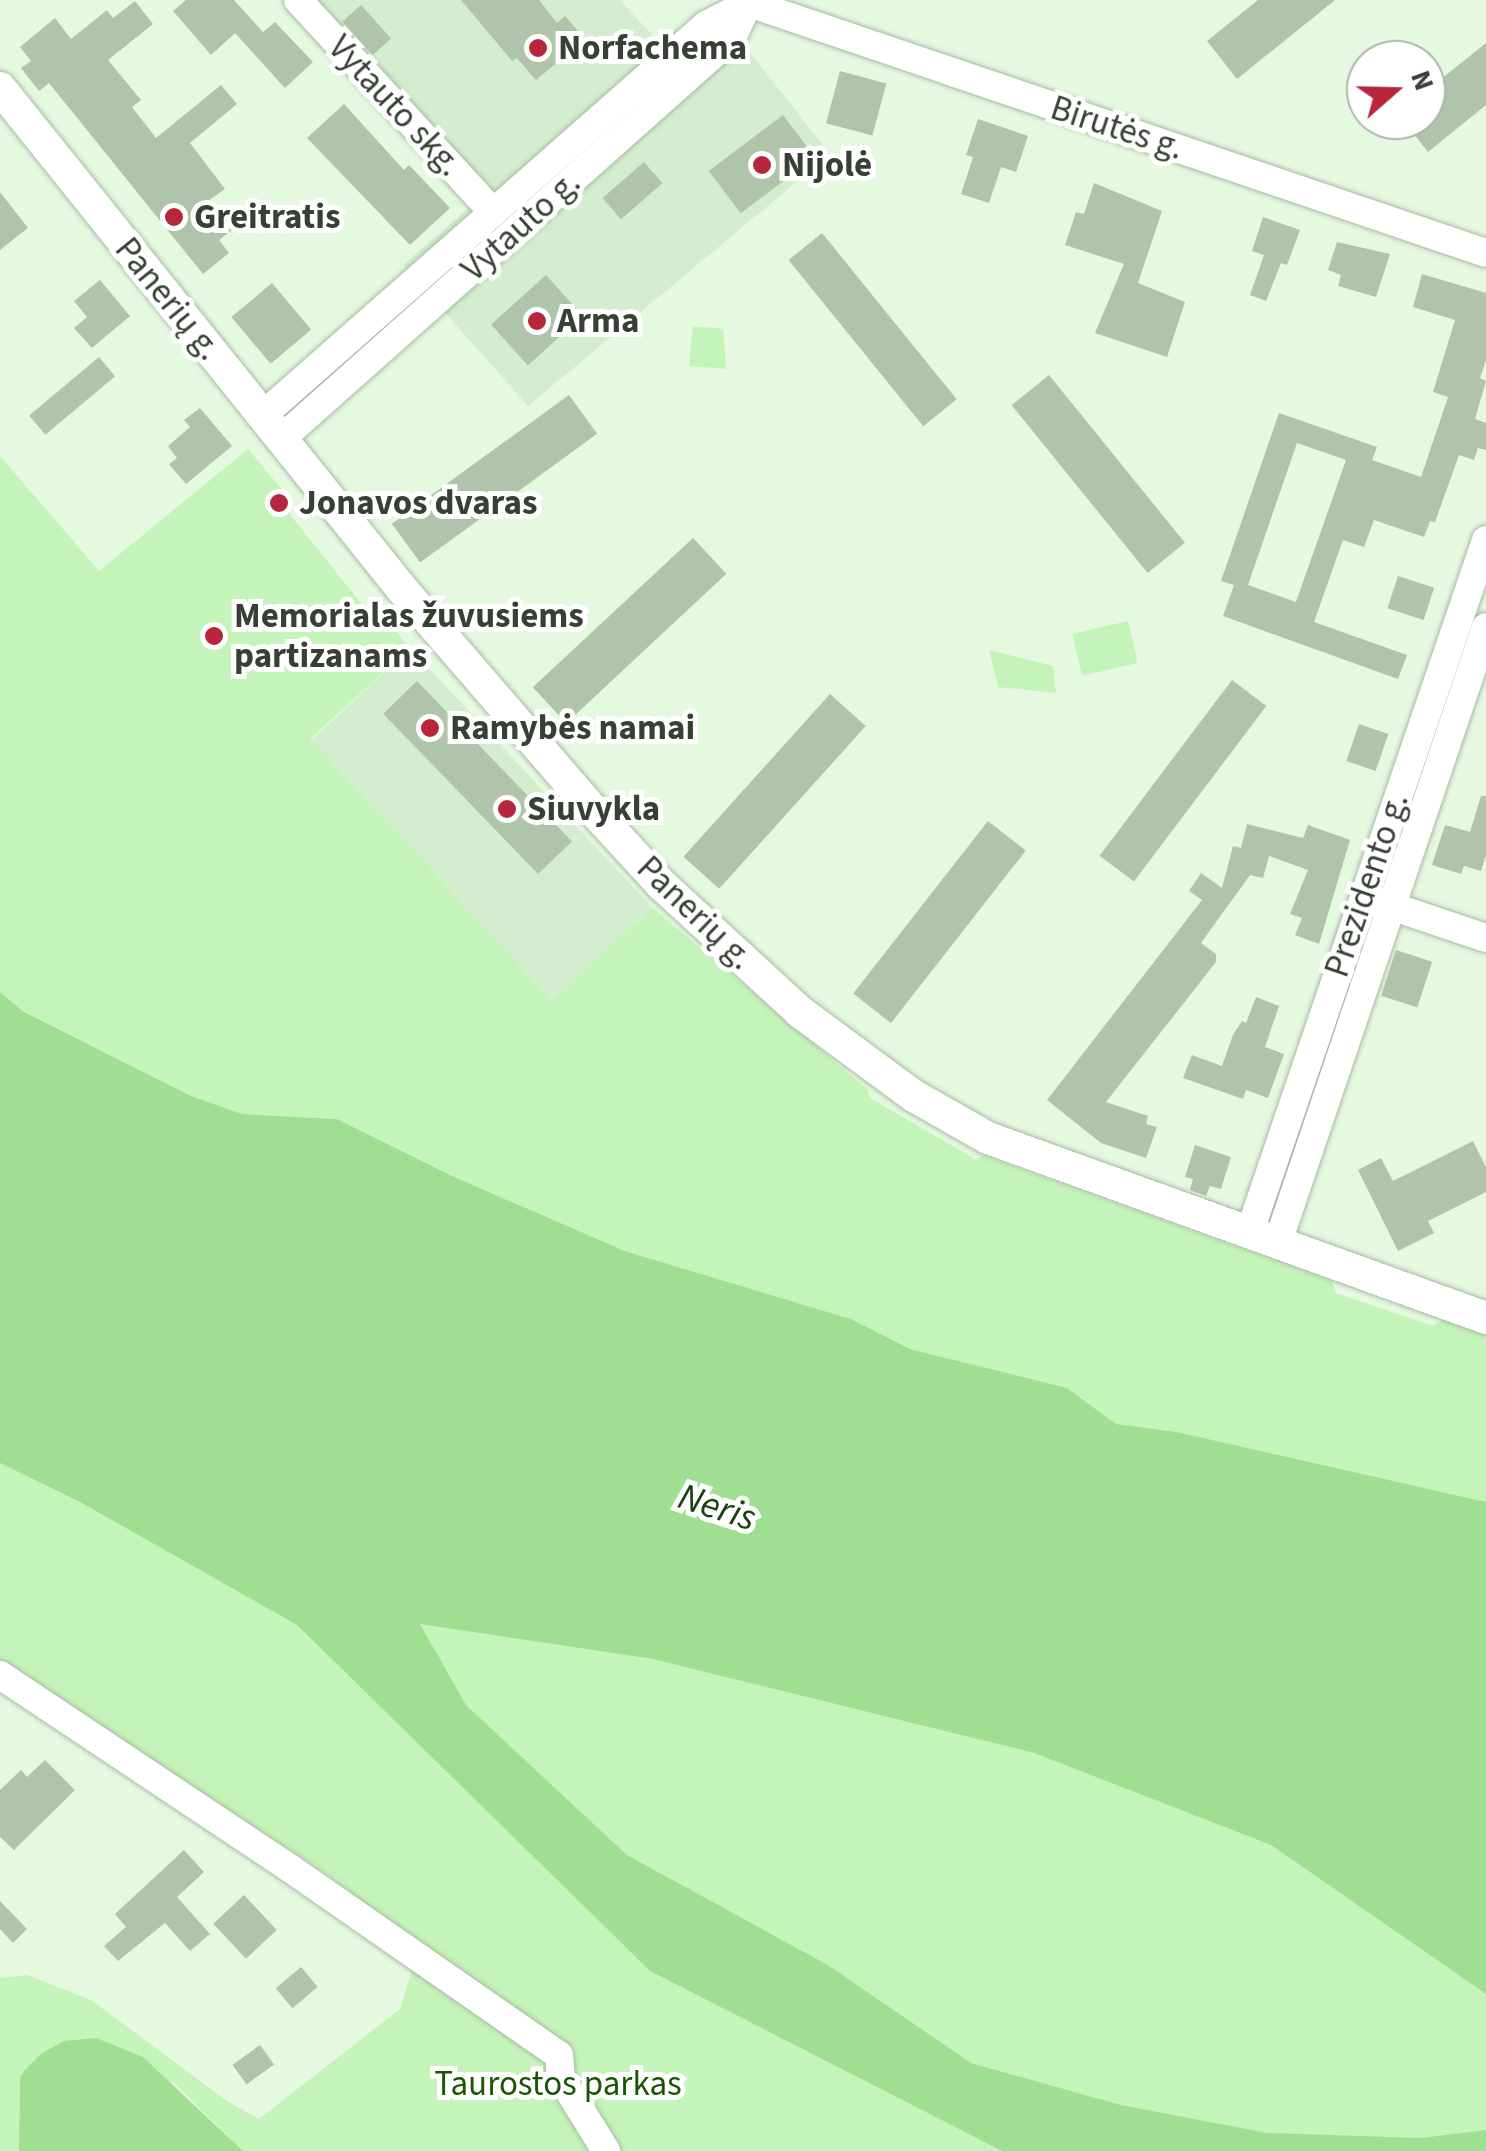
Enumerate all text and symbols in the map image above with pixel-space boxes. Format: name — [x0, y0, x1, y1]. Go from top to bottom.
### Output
street label: Vytauto skg. — [319, 27, 471, 185]
place label: Norfachema — [558, 27, 747, 69]
marker: Norfachema — [527, 37, 549, 59]
north arrow — [1346, 40, 1446, 140]
text: N — [1400, 65, 1444, 96]
street label: Birutės g. — [1045, 87, 1189, 169]
place label: Nijolė — [782, 144, 872, 186]
marker: Nijolė — [751, 154, 773, 176]
street label: Vytauto g. — [453, 162, 589, 290]
place label: Greitratis — [194, 196, 340, 238]
marker: Greitratis — [163, 206, 185, 228]
street label: Panerių g. — [106, 229, 230, 369]
place label: Arma — [557, 300, 639, 342]
marker: Arma — [526, 310, 548, 332]
place label: Jonavos dvaras — [299, 482, 537, 524]
marker: Jonavos dvaras — [268, 492, 290, 514]
place label: Memorialas žuvusiems partizanams — [234, 595, 584, 677]
marker: Memorialas žuvusiems partizanams — [203, 625, 225, 647]
place label: Ramybės namai — [450, 707, 695, 749]
marker: Ramybės namai — [419, 717, 441, 739]
street label: Prezidento g. — [1316, 787, 1418, 983]
place label: Siuvykla — [527, 788, 660, 830]
marker: Siuvykla — [496, 798, 518, 820]
street label: Panerių g. — [628, 847, 762, 979]
water label: Neris — [672, 1474, 762, 1542]
park label: Taurostos parkas — [434, 2063, 682, 2105]

